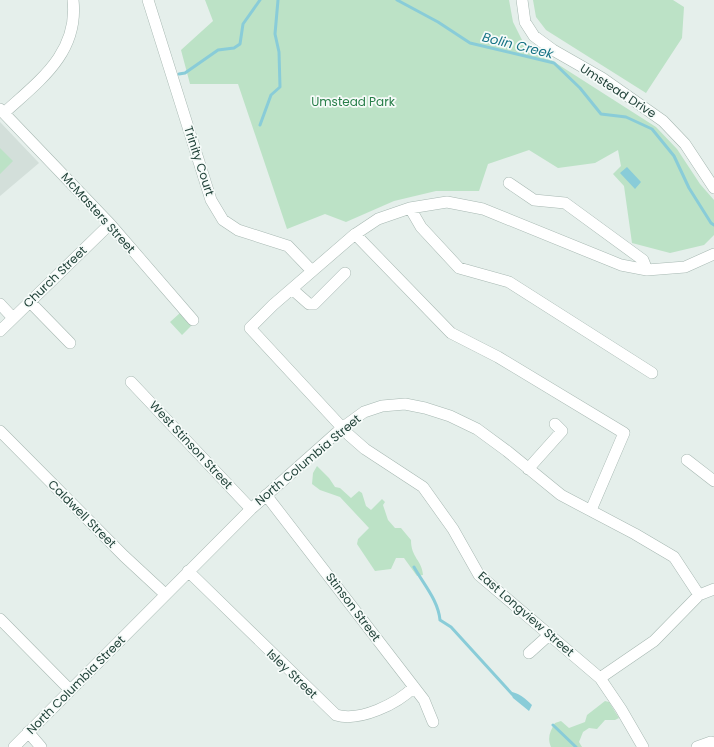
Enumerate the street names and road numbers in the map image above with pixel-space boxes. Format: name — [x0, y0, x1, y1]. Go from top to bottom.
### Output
street label: Umstead Drive — [577, 59, 660, 122]
street label: Trinity Court — [180, 124, 219, 198]
street label: McMasters Street — [58, 169, 139, 257]
street label: Church Street — [19, 242, 90, 311]
street label: West Stinson Street — [146, 397, 237, 493]
street label: North Columbia Street — [251, 410, 364, 509]
street label: Caldwell Street — [45, 476, 120, 551]
street label: East Longview Street — [475, 567, 578, 660]
street label: Stinson Street — [322, 569, 385, 645]
street label: North Columbia Street — [23, 632, 129, 738]
street label: Isley Street — [263, 645, 322, 702]

